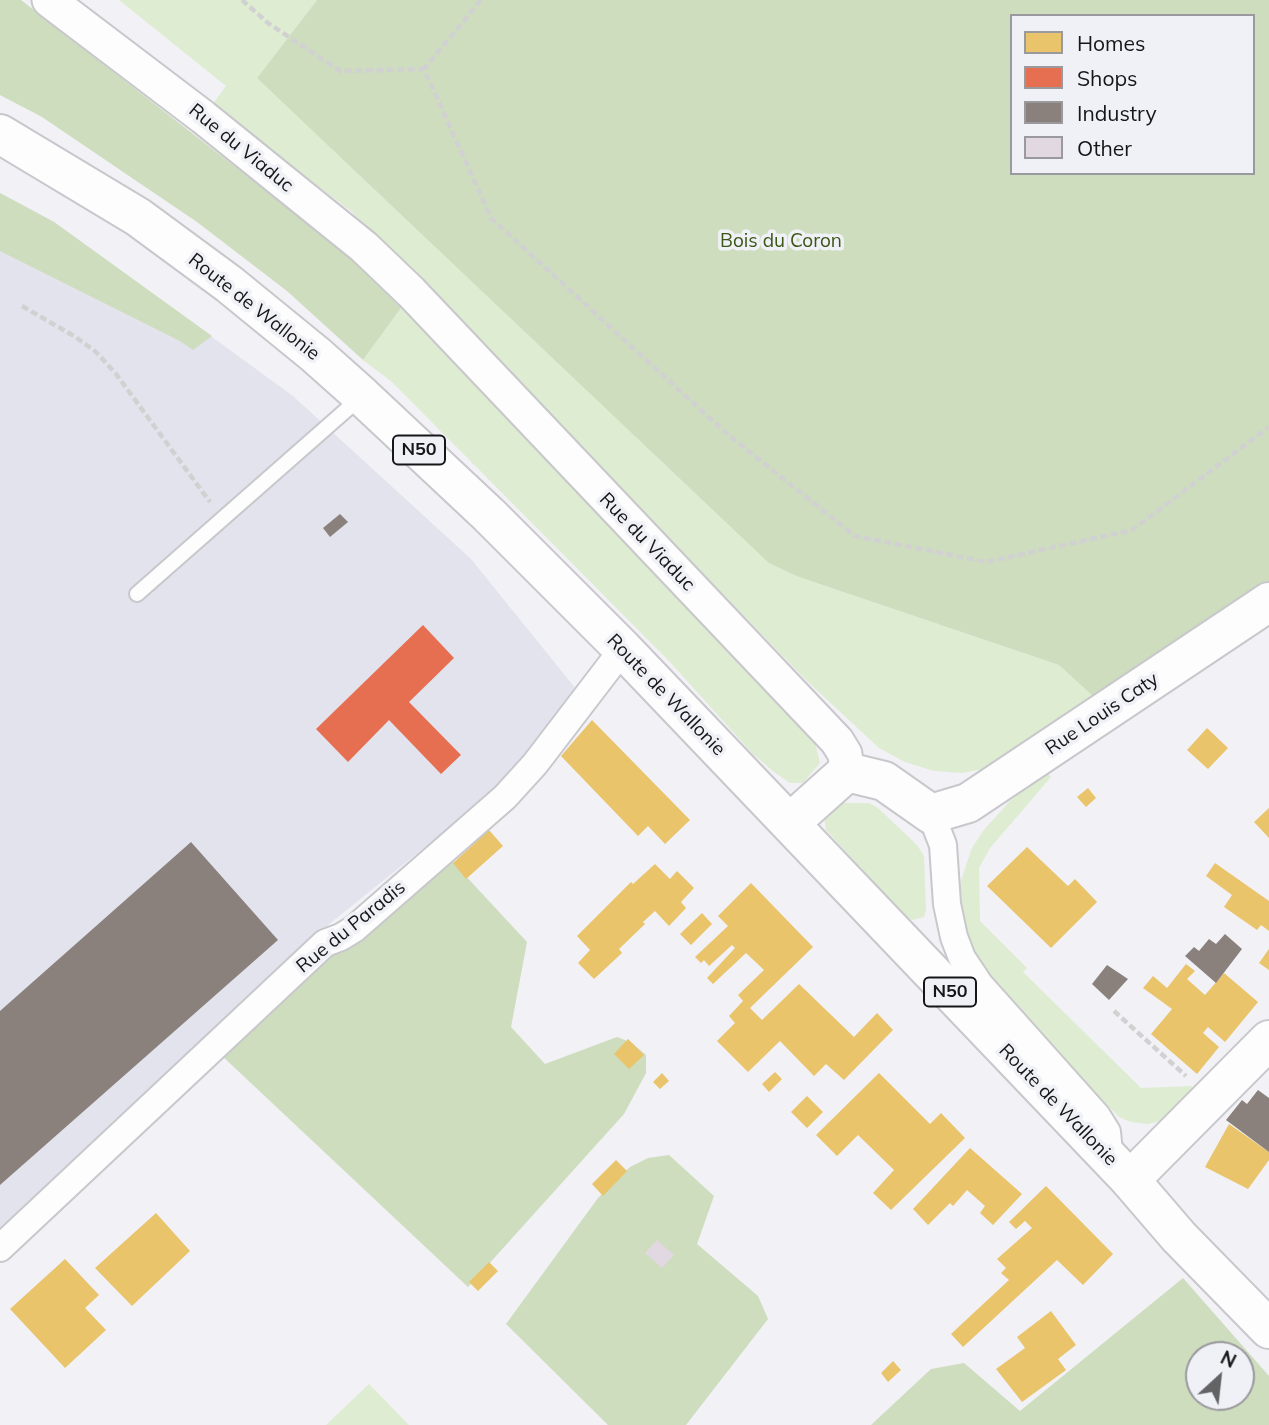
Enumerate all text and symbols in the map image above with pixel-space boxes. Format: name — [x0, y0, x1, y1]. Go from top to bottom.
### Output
legend — [1010, 14, 1255, 175]
text: Homes — [1077, 30, 1145, 56]
text: Shops — [1077, 65, 1137, 91]
street label: Rue du Viaduc — [184, 99, 298, 197]
text: Industry — [1077, 100, 1157, 126]
text: Other — [1077, 135, 1132, 161]
park label: Bois du Coron — [720, 230, 842, 252]
street label: Route de Wallonie — [184, 249, 324, 365]
road number: N50 — [393, 436, 445, 464]
street label: Rue du Viaduc — [594, 488, 700, 596]
street label: Route de Wallonie — [602, 629, 730, 761]
street label: Rue Louis Caty — [1041, 668, 1163, 760]
street label: Rue du Paradis — [292, 876, 410, 978]
road number: N50 — [924, 978, 976, 1007]
street label: Route de Wallonie — [994, 1039, 1122, 1171]
north arrow — [1185, 1341, 1255, 1411]
text: N — [1217, 1345, 1240, 1373]

